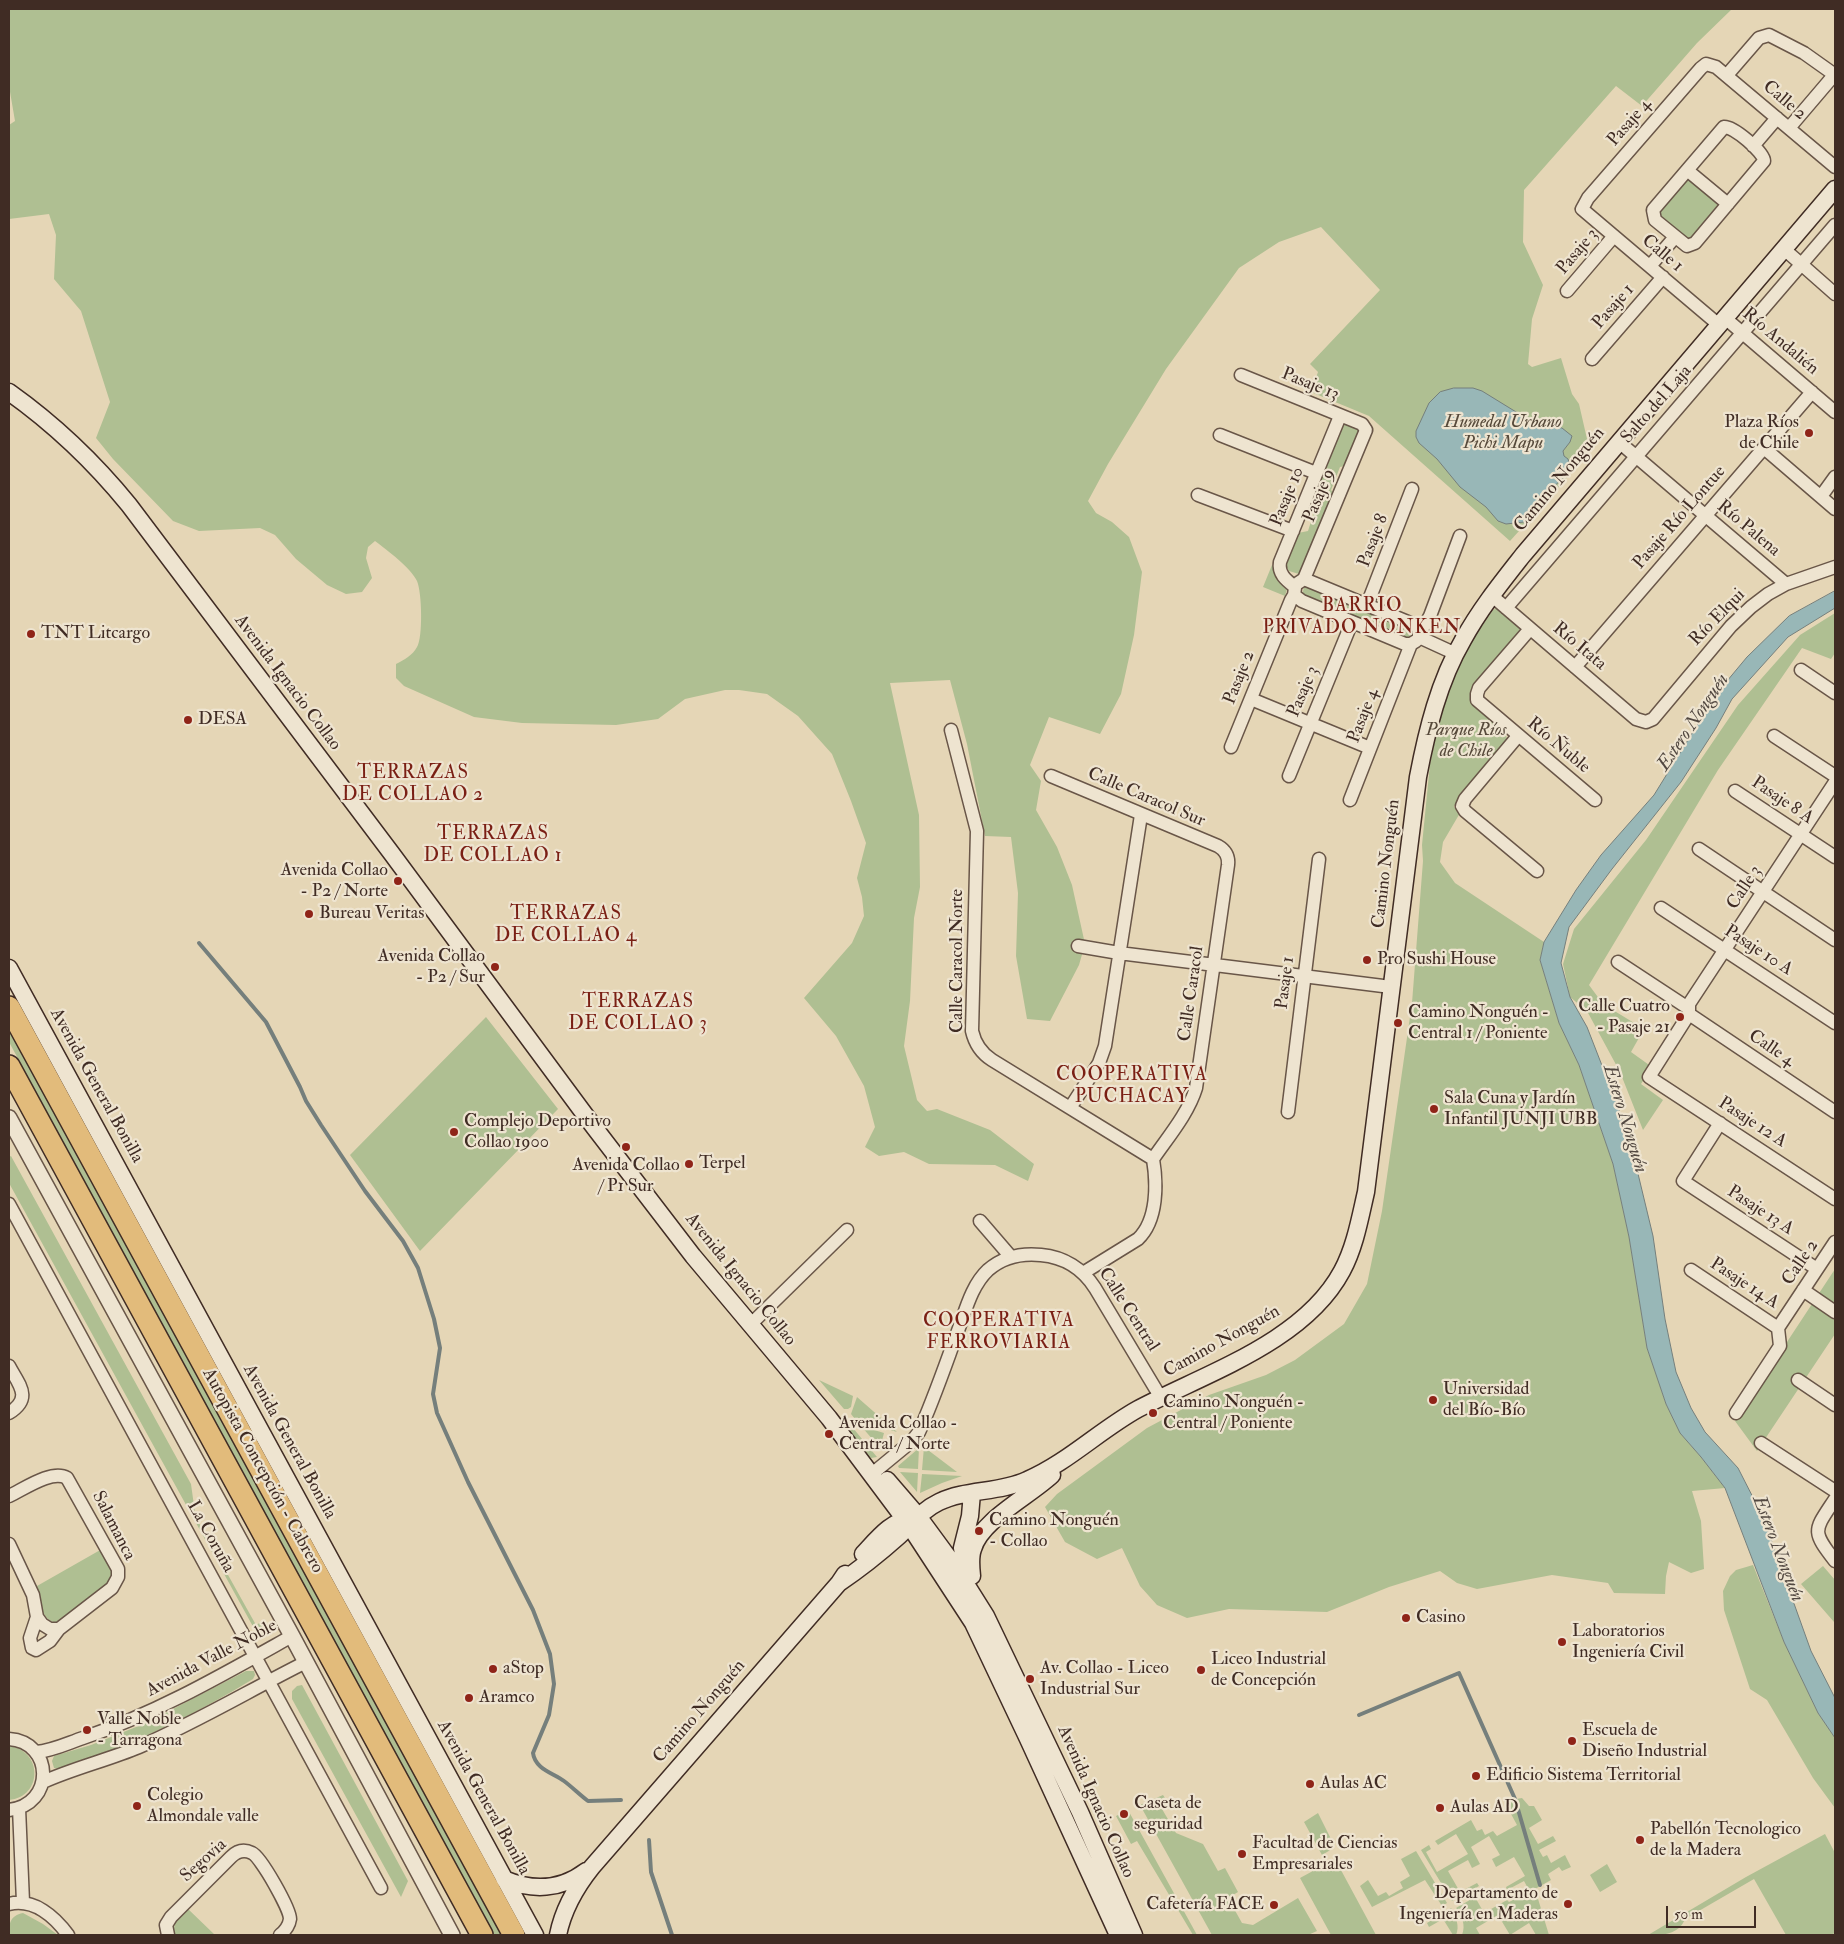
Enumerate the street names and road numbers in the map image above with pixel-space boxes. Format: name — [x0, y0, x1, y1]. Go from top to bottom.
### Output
street label: Calle 2 — [1758, 77, 1810, 125]
street label: Pasaje 4 — [1603, 95, 1657, 151]
street label: Pasaje 3 — [1553, 225, 1603, 279]
street label: Calle 1 — [1637, 230, 1687, 278]
street label: Pasaje 1 — [1588, 280, 1640, 334]
street label: Río Andalién — [1737, 304, 1823, 380]
street label: Salto del Laja — [1617, 361, 1697, 449]
street label: Pasaje 13 — [1278, 364, 1342, 406]
street label: Camino Nonguén — [1510, 423, 1610, 537]
street label: Pasaje Río Lontue — [1629, 462, 1731, 574]
street label: Pasaje 10 — [1266, 464, 1310, 530]
street label: Pasaje 9 — [1299, 466, 1341, 526]
street label: Río Palena — [1712, 496, 1784, 562]
street label: Pasaje 8 — [1354, 511, 1394, 571]
street label: Río Elqui — [1686, 585, 1750, 651]
street label: Avenida Ignacio Collao — [229, 611, 345, 755]
street label: Río Itata — [1548, 618, 1610, 676]
street label: Pasaje 2 — [1220, 648, 1260, 708]
street label: Pasaje 3 — [1284, 663, 1324, 721]
street label: Pasaje 4 — [1344, 686, 1384, 746]
street label: Río Ñuble — [1522, 713, 1594, 779]
street label: Calle Caracol Sur — [1084, 763, 1208, 833]
street label: Pasaje 8 A — [1747, 772, 1817, 830]
street label: Camino Nonguén — [1368, 798, 1406, 930]
street label: Calle 3 — [1723, 862, 1767, 914]
street label: Calle Caracol Norte — [947, 889, 969, 1033]
street label: Pasaje 10 A — [1720, 921, 1796, 981]
street label: Calle Caracol — [1175, 945, 1209, 1043]
street label: Pasaje 1 — [1272, 955, 1300, 1011]
street label: Avenida General Bonilla — [45, 1005, 147, 1167]
street label: Calle 4 — [1744, 1026, 1798, 1072]
street label: Pasaje 12 A — [1714, 1093, 1790, 1153]
street label: Pasaje 13 A — [1723, 1181, 1797, 1241]
street label: Avenida Ignacio Collao — [680, 1209, 800, 1351]
street label: Calle 2 — [1778, 1236, 1824, 1290]
street label: Pasaje 14 A — [1705, 1254, 1783, 1314]
street label: Calle Central — [1093, 1264, 1163, 1356]
street label: Camino Nonguén — [1160, 1301, 1284, 1383]
street label: Avenida General Bonilla — [238, 1361, 340, 1523]
street label: Autopista Concepción - Cabrero — [197, 1365, 327, 1577]
street label: Salamanca — [86, 1488, 140, 1564]
street label: La Coruña — [181, 1497, 239, 1577]
street label: Avenida Valle Noble — [143, 1616, 281, 1702]
street label: Camino Nonguén — [649, 1656, 751, 1768]
street label: Avenida General Bonilla — [432, 1717, 534, 1879]
street label: Avenida Ignacio Collao — [1052, 1723, 1138, 1881]
street label: Segovia — [176, 1835, 232, 1887]

